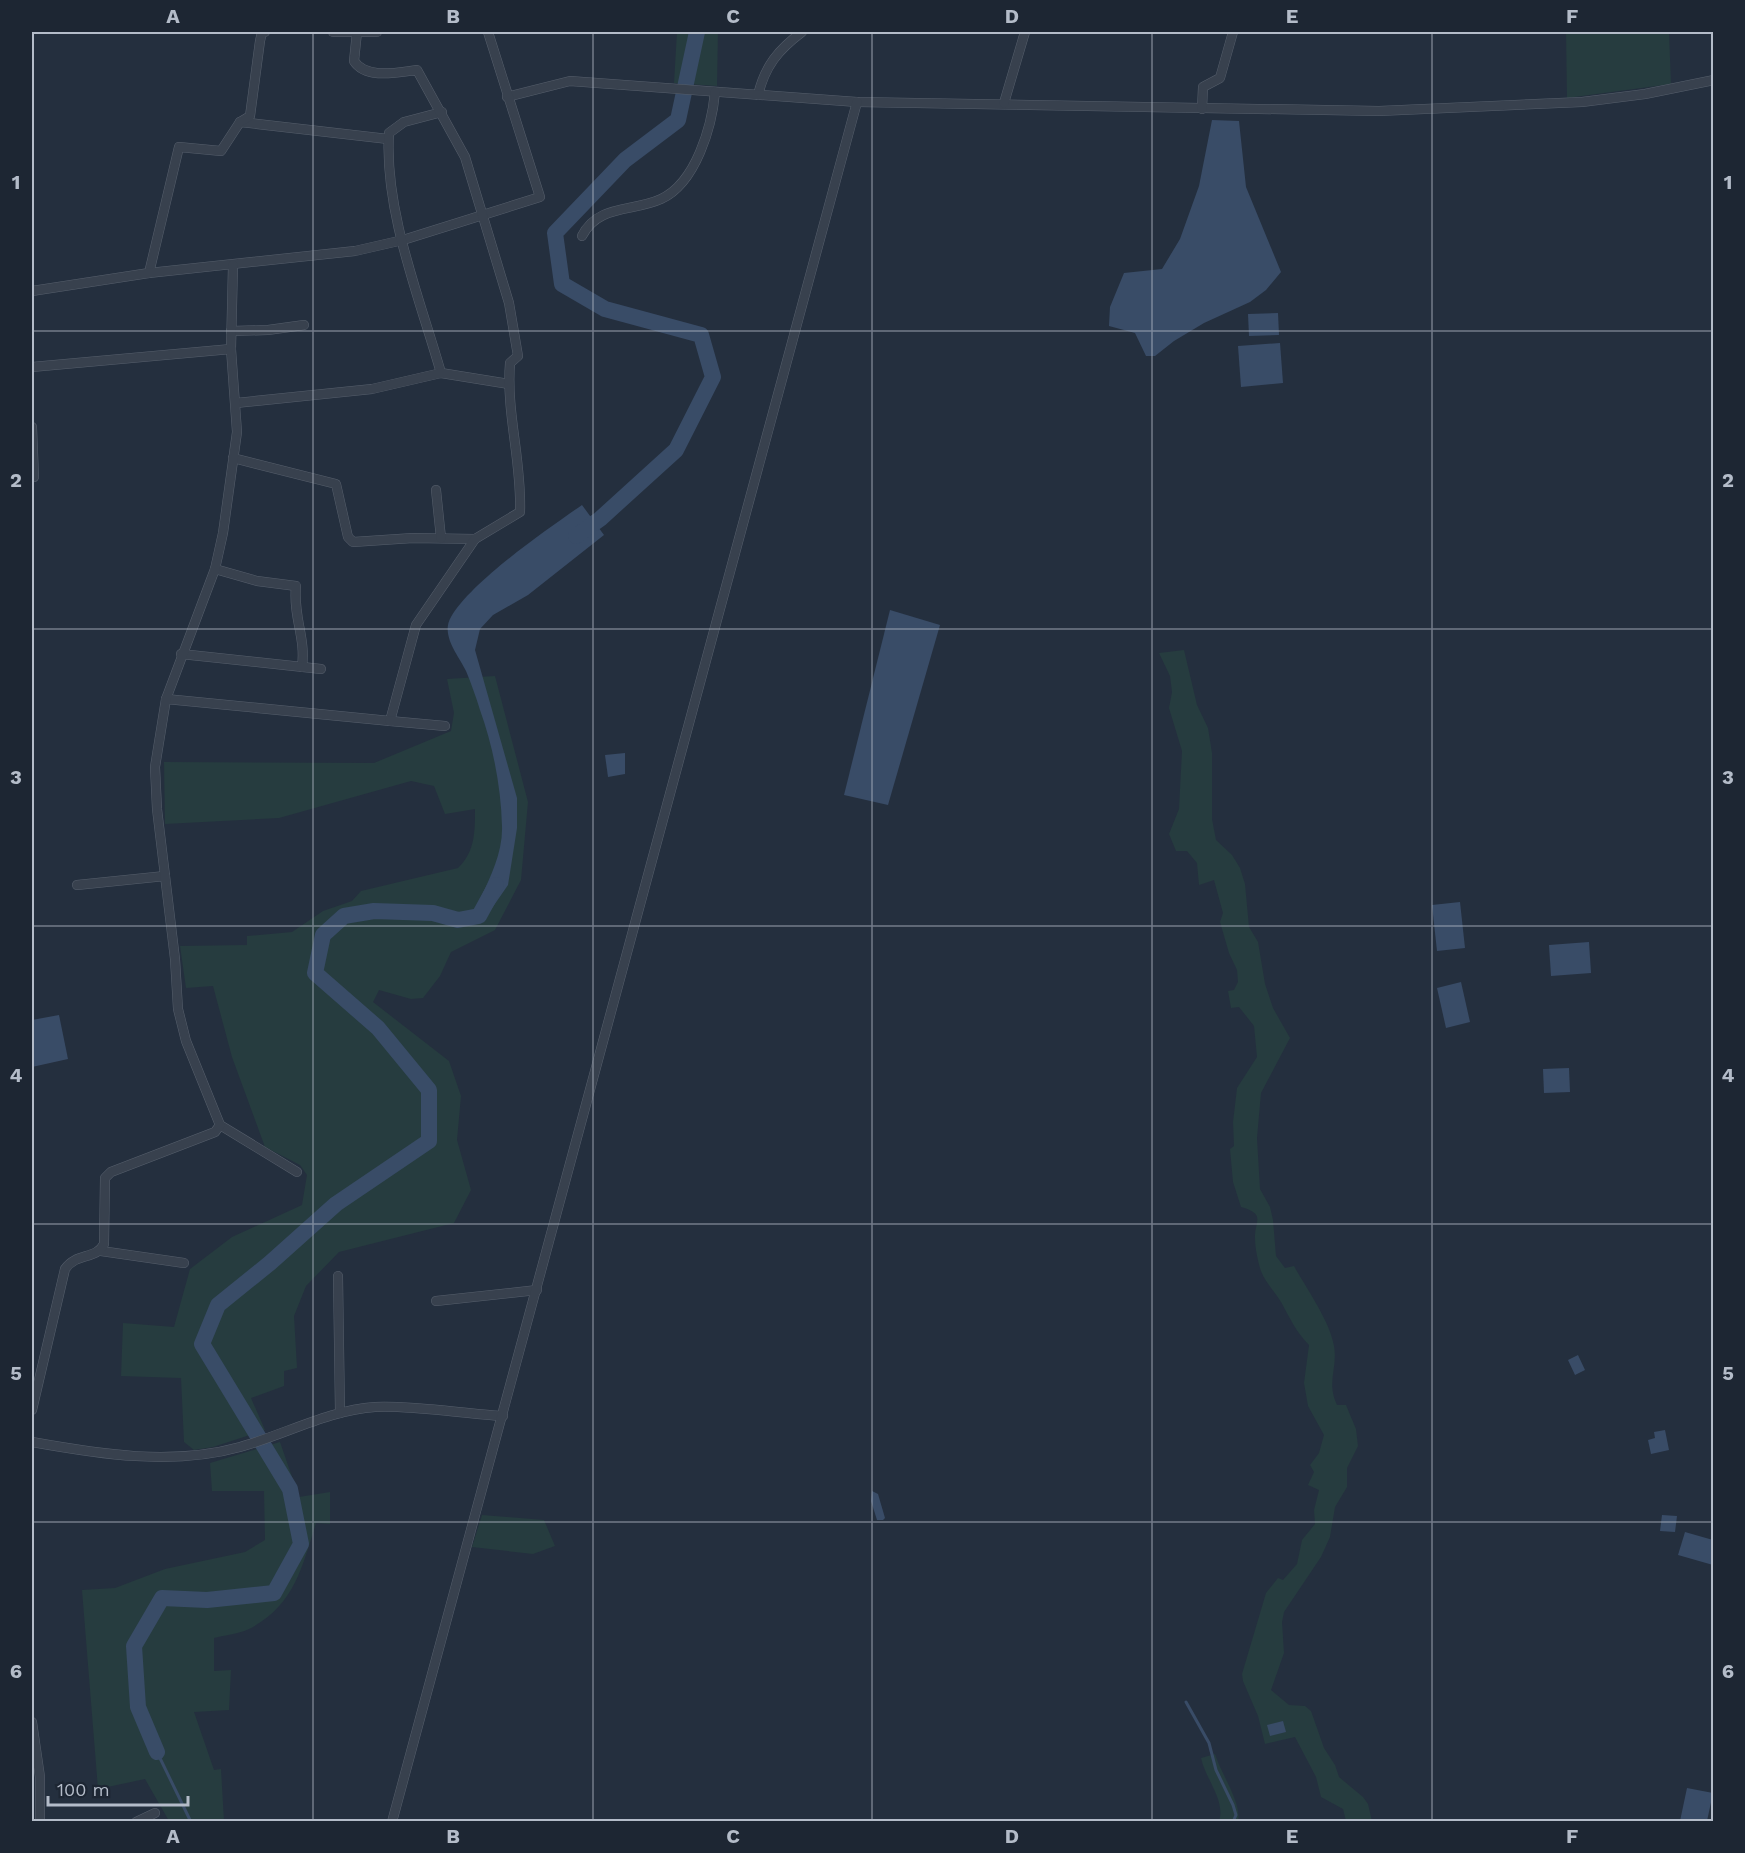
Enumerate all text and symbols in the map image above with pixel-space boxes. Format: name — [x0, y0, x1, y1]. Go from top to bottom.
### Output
text: A — [166, 4, 180, 28]
text: B — [446, 4, 460, 28]
text: C — [726, 4, 740, 28]
text: D — [1005, 4, 1019, 28]
text: E — [1286, 4, 1298, 28]
text: F — [1566, 4, 1578, 28]
text: 1 — [12, 170, 20, 194]
text: 1 — [1724, 170, 1732, 194]
text: 2 — [10, 468, 22, 492]
text: 2 — [1722, 468, 1734, 492]
text: 3 — [10, 765, 22, 789]
text: 3 — [1722, 765, 1734, 789]
text: 4 — [10, 1063, 23, 1087]
text: 4 — [1722, 1063, 1735, 1087]
text: 5 — [10, 1361, 22, 1385]
text: 5 — [1722, 1361, 1734, 1385]
text: 6 — [10, 1659, 22, 1683]
text: 6 — [1722, 1659, 1734, 1683]
scale bar — [48, 1769, 188, 1807]
text: 100 m — [57, 1779, 110, 1800]
text: A — [166, 1824, 180, 1848]
text: B — [446, 1824, 460, 1848]
text: C — [726, 1824, 740, 1848]
text: D — [1005, 1824, 1019, 1848]
text: E — [1286, 1824, 1298, 1848]
text: F — [1566, 1824, 1578, 1848]

